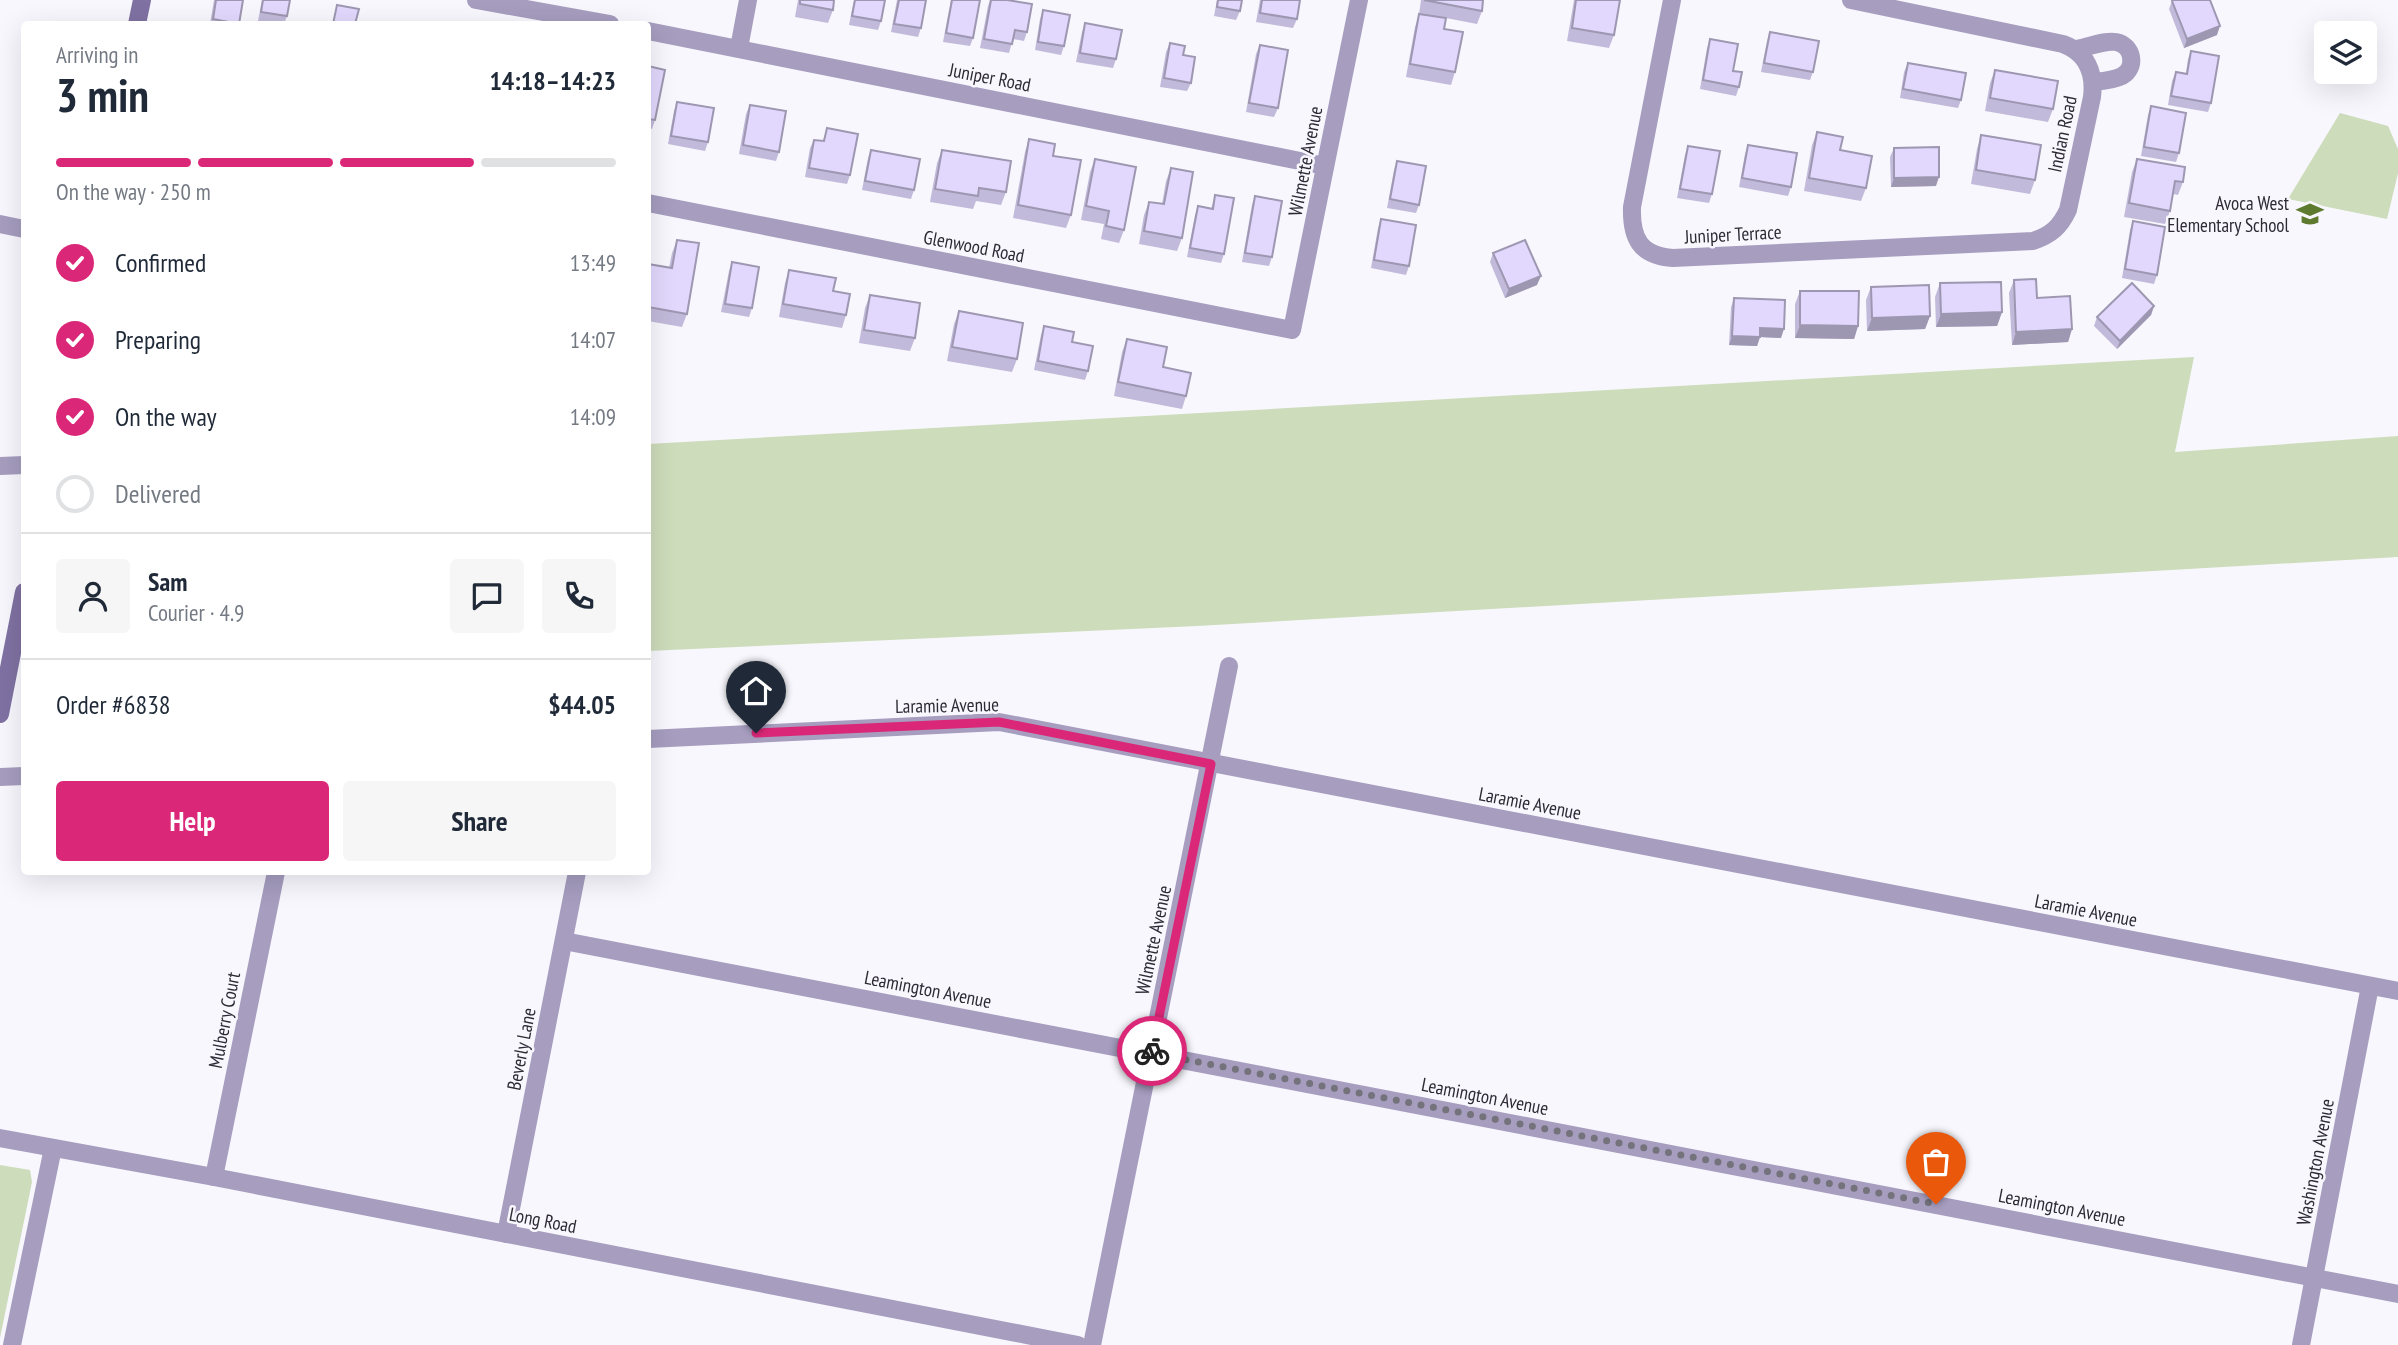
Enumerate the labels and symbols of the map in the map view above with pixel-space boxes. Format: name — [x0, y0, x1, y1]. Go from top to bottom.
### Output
street label: Juniper Road — [946, 57, 1033, 97]
street label: Indian Road — [2042, 94, 2082, 174]
street label: Wilmette Avenue — [1283, 104, 1327, 218]
place label: Avoca West Elementary School — [2167, 191, 2290, 237]
school or university icon: Avoca West Elementary School — [2295, 199, 2325, 229]
street label: Juniper Terrace — [1683, 219, 1782, 249]
street label: Glenwood Road — [922, 224, 1026, 268]
pin — [726, 661, 786, 733]
street label: Laramie Avenue — [895, 692, 999, 718]
street label: Laramie Avenue — [1477, 781, 1583, 825]
street label: Wilmette Avenue — [1130, 883, 1176, 997]
street label: Laramie Avenue — [2033, 888, 2139, 932]
street label: Leamington Avenue — [863, 965, 994, 1013]
street label: Mulberry Court — [203, 969, 245, 1070]
street label: Beverly Lane — [501, 1006, 541, 1092]
courier — [1117, 1016, 1187, 1086]
street label: Leamington Avenue — [1420, 1072, 1551, 1120]
street label: Washington Avenue — [2291, 1097, 2339, 1227]
pin — [1906, 1132, 1966, 1204]
street label: Leamington Avenue — [1997, 1183, 2128, 1231]
street label: Long Road — [507, 1202, 579, 1238]

